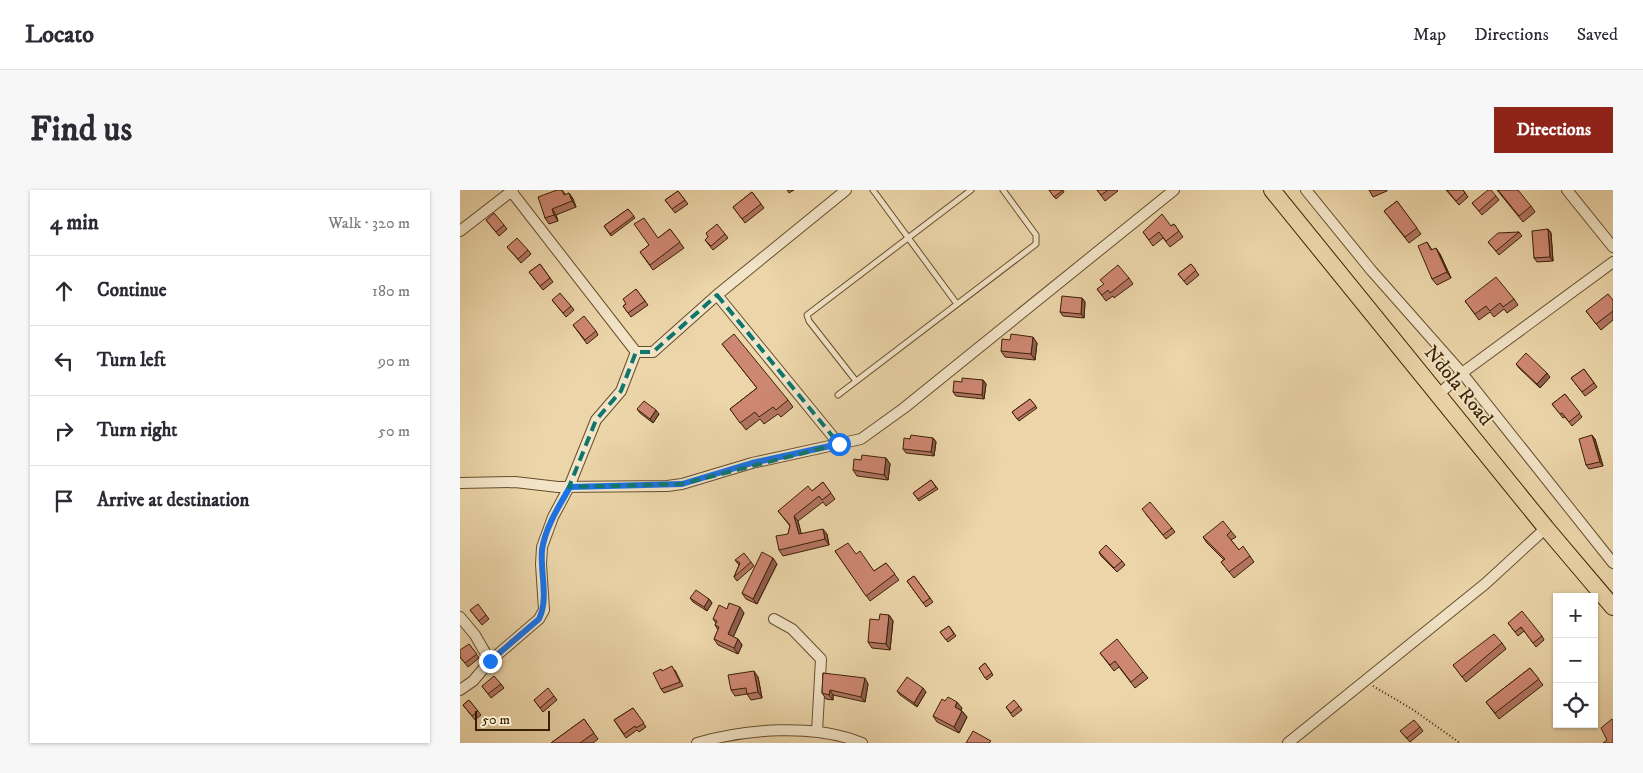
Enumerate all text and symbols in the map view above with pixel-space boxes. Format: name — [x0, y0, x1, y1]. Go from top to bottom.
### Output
text: Locato — [25, 20, 94, 50]
text: Map — [1413, 24, 1446, 46]
text: Directions — [1474, 24, 1549, 46]
text: Saved — [1577, 24, 1618, 46]
button: Directions — [1494, 107, 1613, 153]
text: Find us — [30, 108, 132, 152]
text: 4 min — [50, 210, 99, 236]
text: Walk · 320 m — [328, 213, 410, 233]
icon: ahead — [50, 277, 78, 305]
text: Continue — [97, 279, 167, 302]
text: 180 m — [372, 281, 410, 301]
street label: Ndola Road — [1418, 341, 1498, 431]
icon: left — [50, 347, 78, 375]
text: Turn left — [97, 349, 166, 372]
text: 90 m — [378, 351, 410, 371]
icon: right — [50, 417, 78, 445]
text: Turn right — [97, 419, 177, 442]
text: 50 m — [378, 421, 410, 441]
route start — [828, 433, 851, 456]
icon: arrive — [50, 487, 78, 515]
text: Arrive at destination — [97, 489, 249, 512]
map controls — [1553, 593, 1598, 728]
button: + — [1553, 593, 1598, 638]
button: − — [1553, 638, 1598, 683]
route end — [479, 650, 502, 673]
button: locate — [1553, 683, 1598, 728]
scale bar — [475, 708, 550, 731]
text: 50 m — [482, 711, 510, 729]

